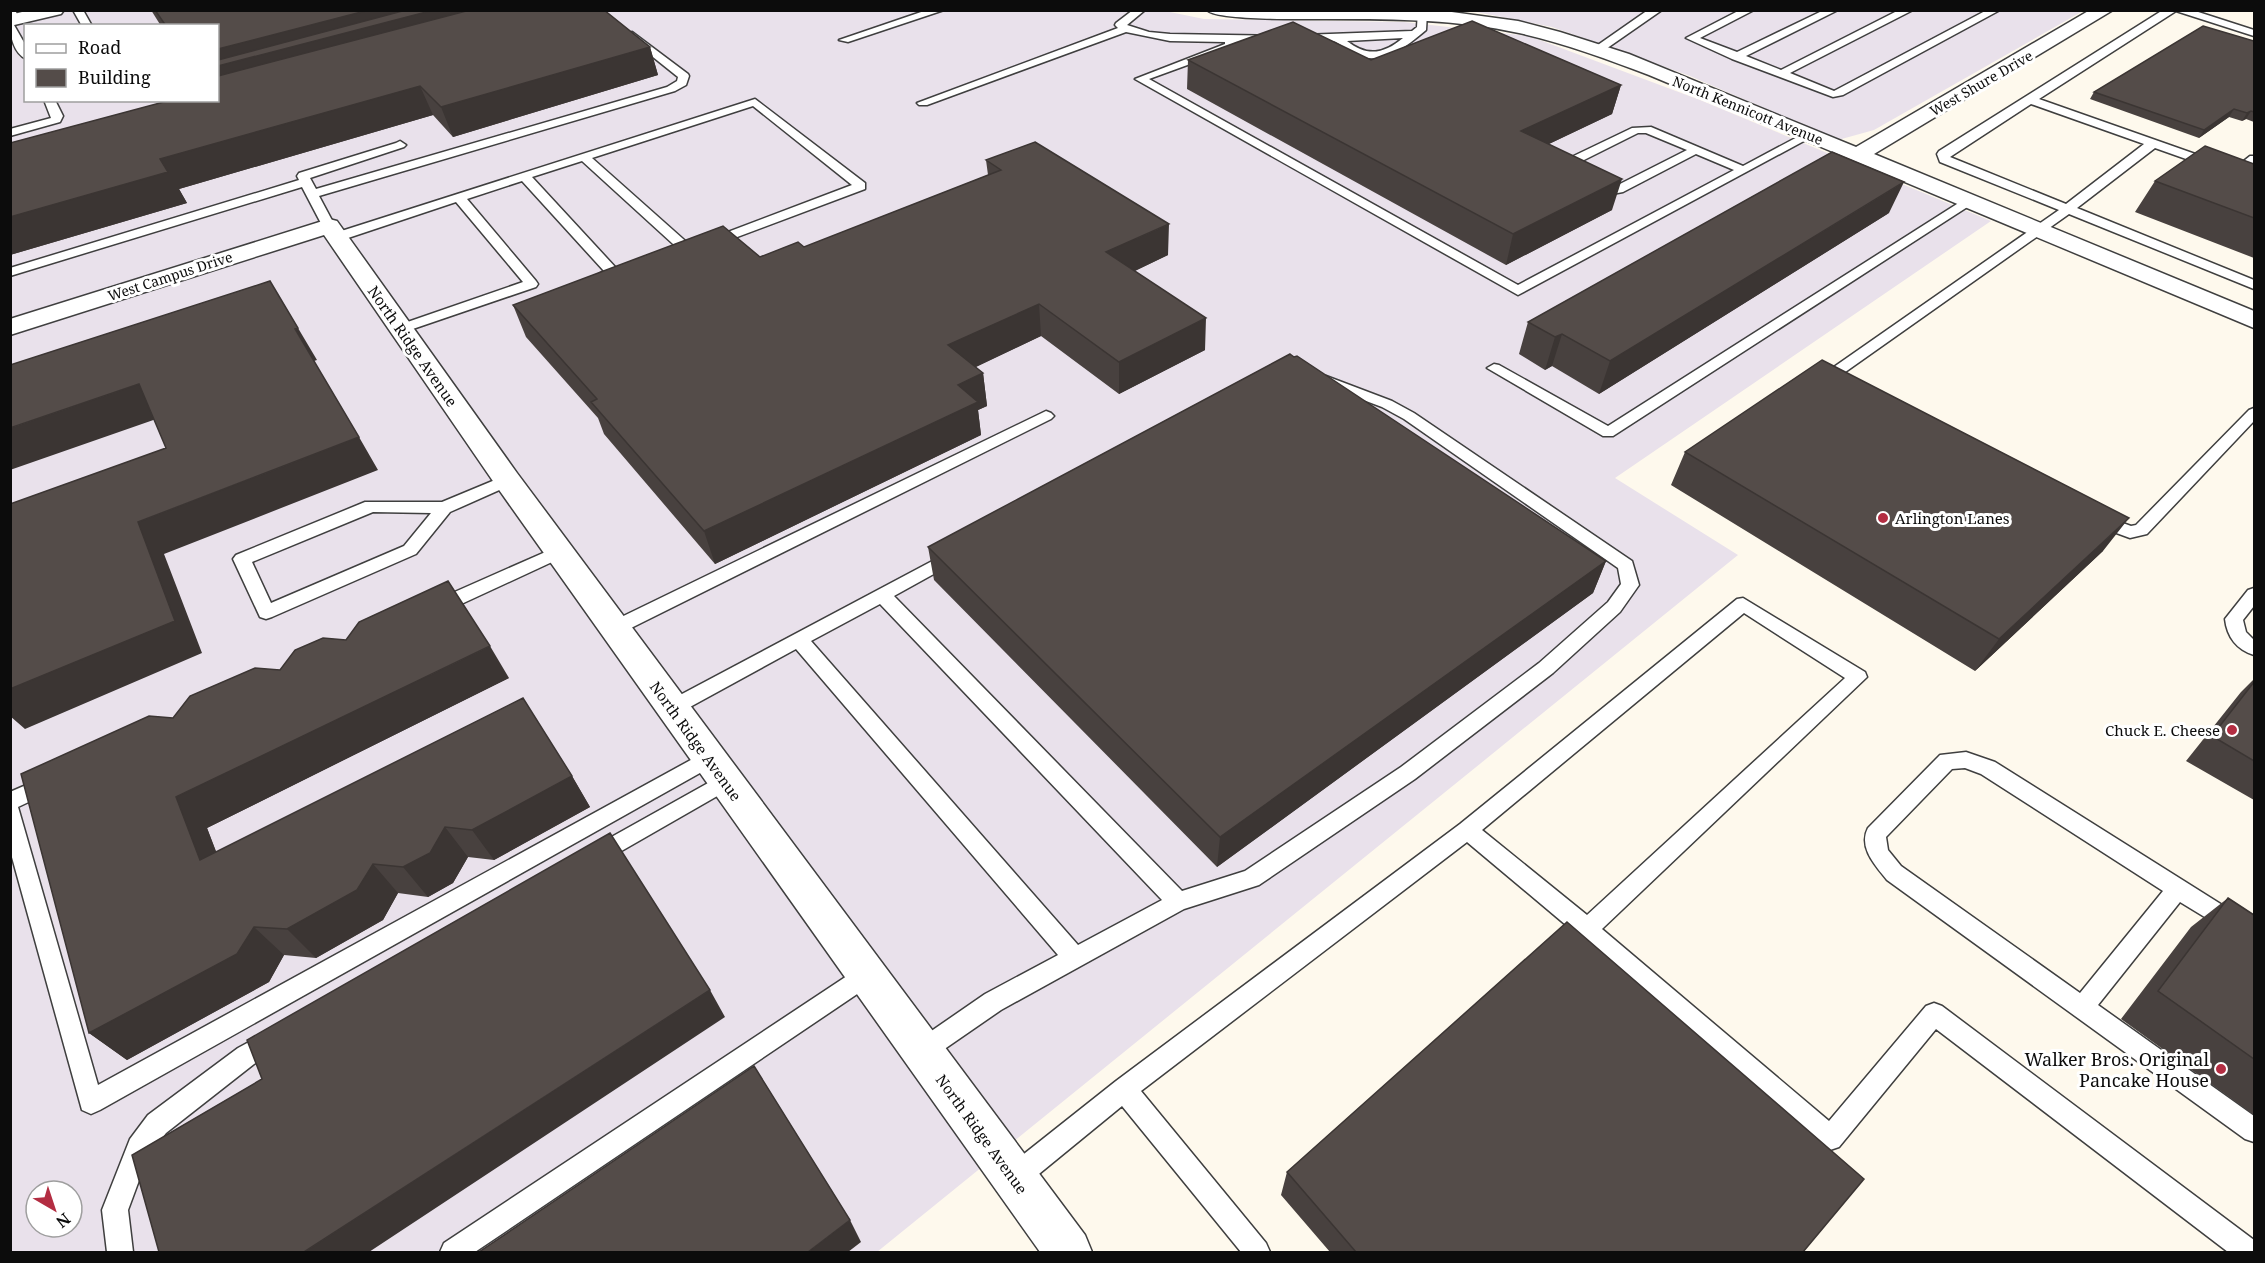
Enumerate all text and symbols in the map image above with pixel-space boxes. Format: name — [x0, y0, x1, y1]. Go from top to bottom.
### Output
legend — [24, 24, 219, 102]
text: Road — [78, 35, 121, 59]
street label: West Shure Drive — [1926, 46, 2036, 120]
text: Building — [78, 65, 151, 89]
street label: North Kennicott Avenue — [1670, 71, 1826, 149]
street label: West Campus Drive — [105, 247, 235, 305]
street label: North Ridge Avenue — [364, 282, 462, 410]
place label: Arlington Lanes — [1895, 508, 2010, 528]
marker: Arlington Lanes — [1876, 511, 1890, 525]
street label: North Ridge Avenue — [646, 677, 746, 805]
place label: Chuck E. Cheese — [2105, 720, 2220, 740]
marker: Chuck E. Cheese — [2225, 723, 2239, 737]
place label: Walker Bros. Original Pancake House — [2024, 1047, 2209, 1092]
marker: Walker Bros. Original Pancake House — [2214, 1062, 2228, 1076]
street label: North Ridge Avenue — [932, 1070, 1032, 1198]
north arrow — [24, 1179, 84, 1239]
text: N — [51, 1208, 75, 1233]

